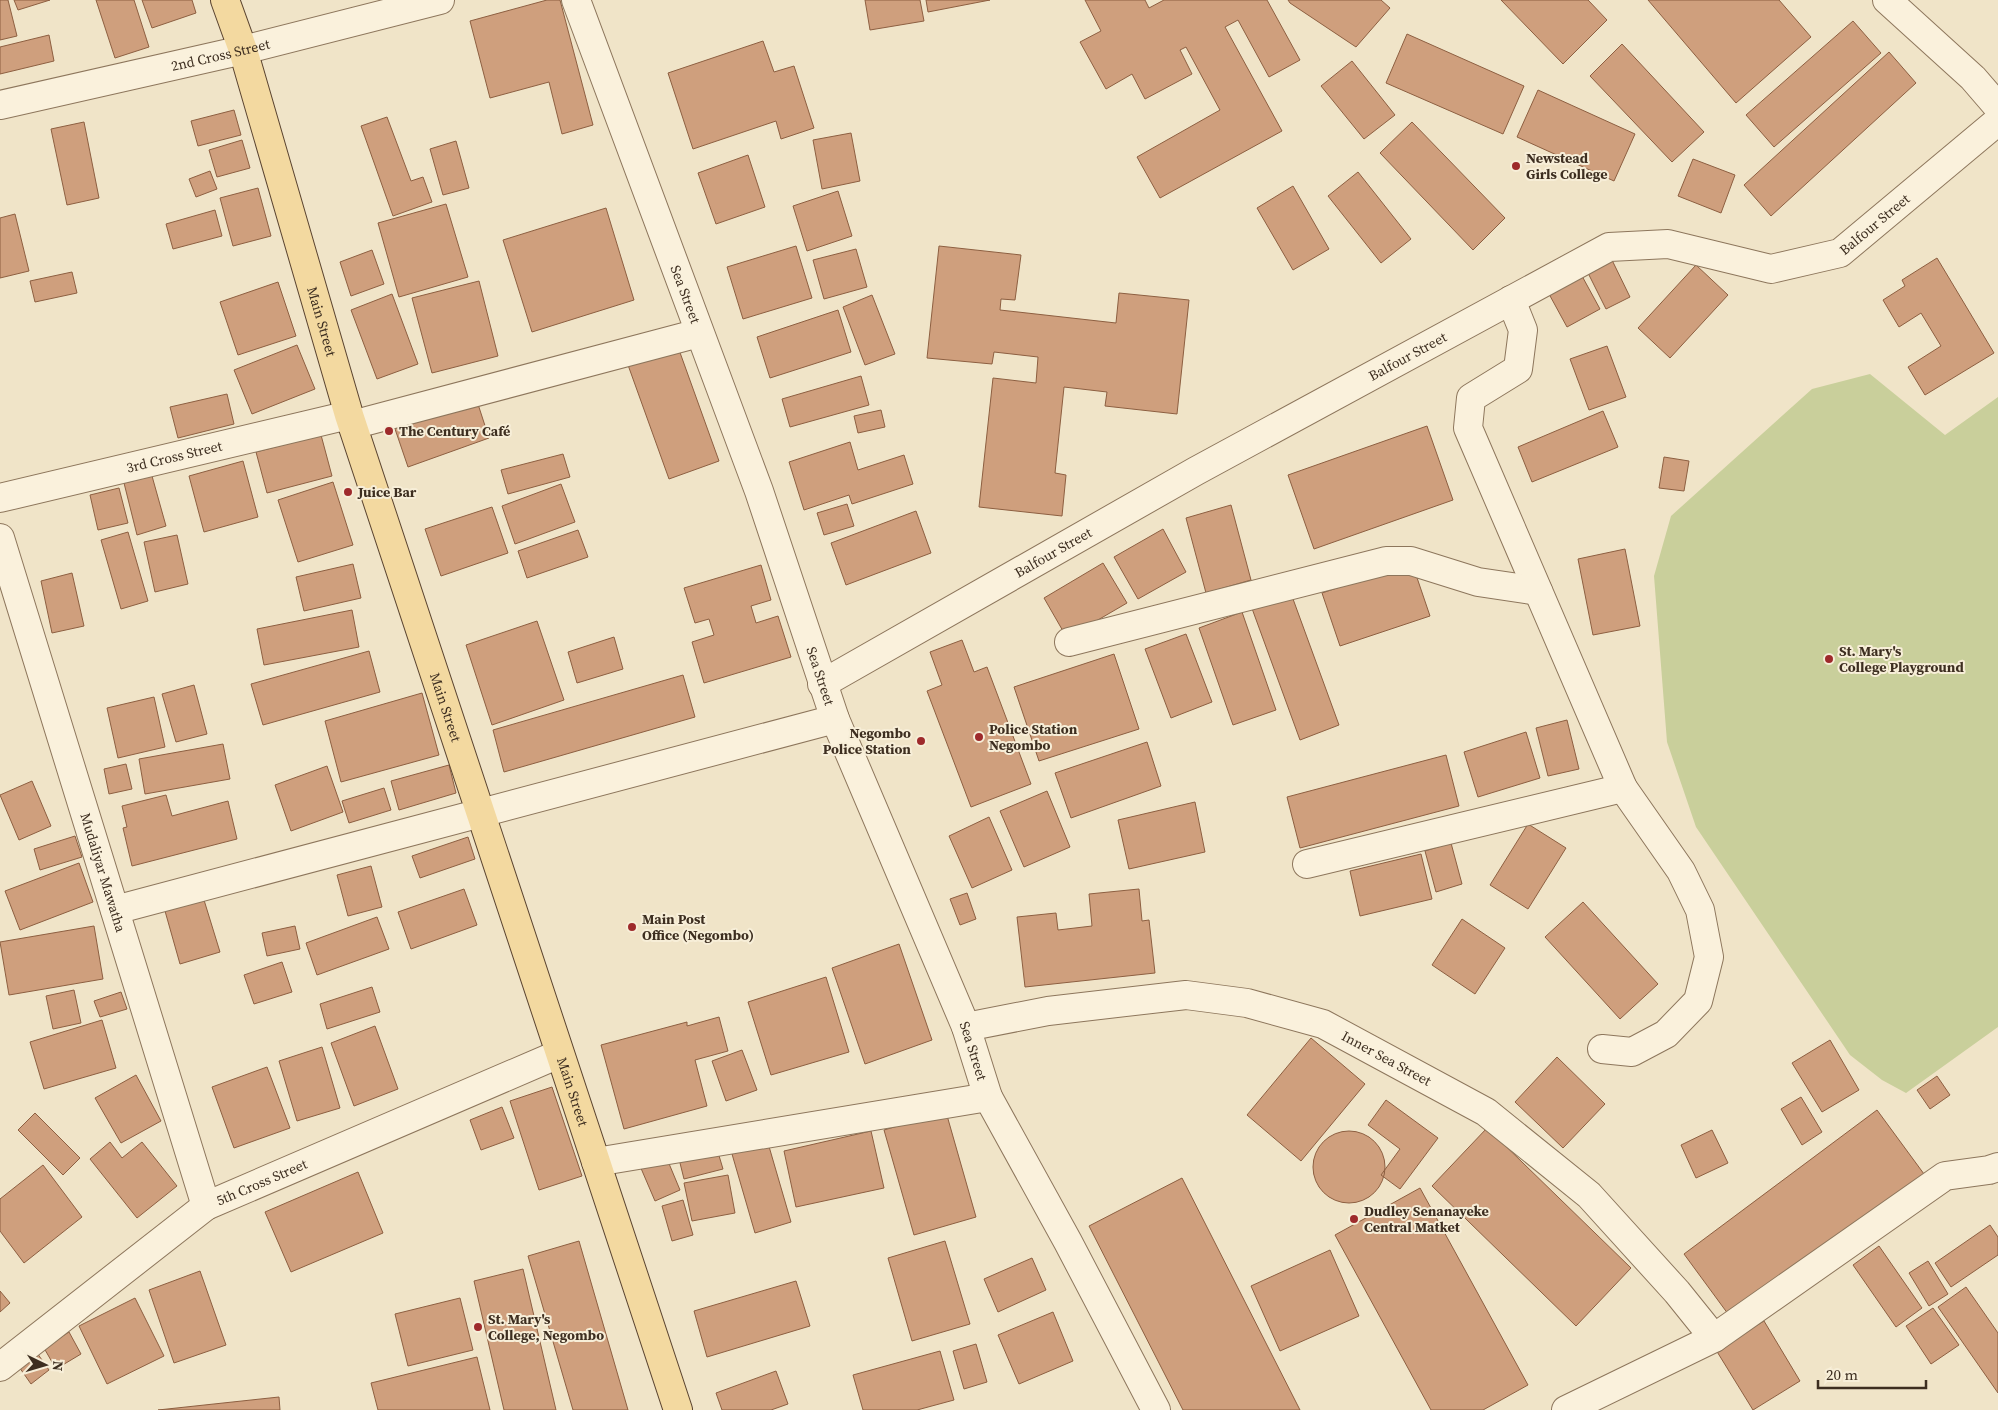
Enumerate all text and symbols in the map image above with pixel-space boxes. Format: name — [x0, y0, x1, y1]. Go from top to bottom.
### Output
street label: 2nd Cross Street — [169, 34, 272, 76]
place label: Newstead Girls College — [1526, 148, 1608, 184]
marker: Newstead Girls College — [1510, 160, 1522, 172]
street label: Balfour Street — [1835, 189, 1914, 259]
street label: Sea Street — [666, 262, 706, 327]
street label: Main Street — [302, 284, 342, 359]
street label: Balfour Street — [1365, 327, 1450, 386]
place label: The Century Café — [399, 421, 510, 441]
marker: The Century Café — [383, 425, 395, 437]
street label: 3rd Cross Street — [124, 435, 225, 478]
place label: Juice Bar — [357, 482, 417, 502]
marker: Juice Bar — [342, 486, 354, 498]
street label: Balfour Street — [1011, 522, 1096, 582]
place label: St. Mary's College Playground — [1839, 641, 1964, 677]
street label: Sea Street — [802, 644, 840, 708]
marker: St. Mary's College Playground — [1823, 653, 1835, 665]
street label: Main Street — [425, 670, 467, 745]
place label: Police Station Negombo — [989, 719, 1078, 755]
place label: Negombo Police Station — [823, 723, 911, 759]
marker: Police Station Negombo — [973, 731, 985, 743]
marker: Negombo Police Station — [915, 735, 927, 747]
street label: Mudaliyar Mawatha — [75, 810, 131, 935]
place label: Main Post Office (Negombo) — [642, 909, 754, 945]
marker: Main Post Office (Negombo) — [626, 921, 638, 933]
street label: Sea Street — [955, 1018, 992, 1083]
street label: Inner Sea Street — [1338, 1026, 1435, 1091]
street label: Main Street — [552, 1055, 594, 1129]
street label: 5th Cross Street — [213, 1153, 311, 1210]
place label: Dudley Senanayeke Central Matket — [1364, 1201, 1489, 1237]
marker: Dudley Senanayeke Central Matket — [1348, 1213, 1360, 1225]
place label: St. Mary's College, Negombo — [488, 1309, 604, 1345]
marker: St. Mary's College, Negombo — [472, 1321, 484, 1333]
north arrow — [20, 1340, 70, 1390]
scale bar — [1818, 1358, 1926, 1390]
text: N — [48, 1360, 68, 1372]
text: 20 m — [1826, 1364, 1858, 1385]

